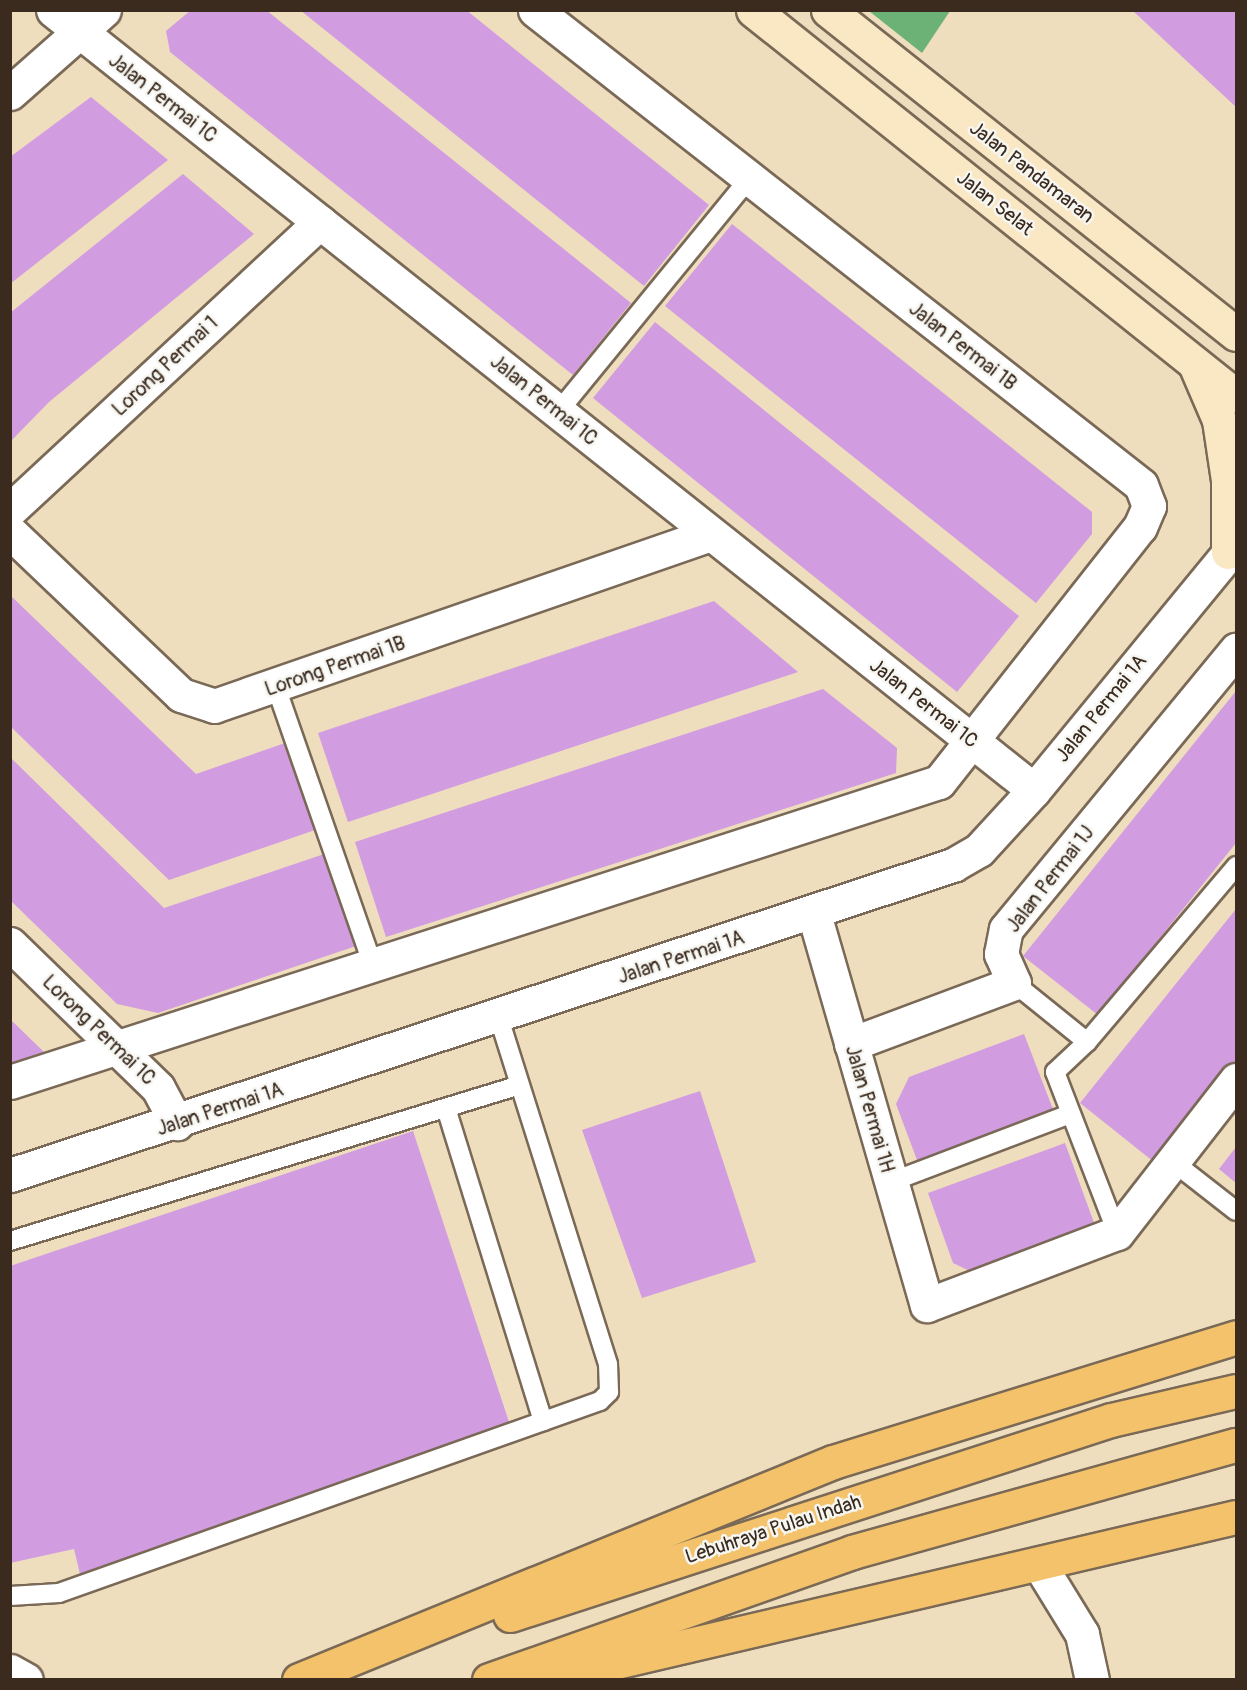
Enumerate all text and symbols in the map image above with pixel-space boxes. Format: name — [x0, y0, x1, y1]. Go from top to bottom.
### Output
street label: Jalan Permai 1C — [104, 48, 222, 148]
street label: Jalan Pandamaran — [965, 116, 1099, 228]
street label: Jalan Selat — [952, 166, 1038, 240]
street label: Jalan Permai 1B — [904, 296, 1022, 396]
street label: Lorong Permai 1 — [107, 311, 223, 421]
street label: Jalan Permai 1C — [485, 349, 603, 451]
street label: Lorong Permai 1B — [262, 631, 408, 701]
street label: Jalan Permai 1A — [1050, 649, 1152, 767]
street label: Jalan Permai 1C — [865, 653, 983, 753]
street label: Jalan Permai 1J — [1001, 821, 1099, 937]
street label: Jalan Permai 1A — [615, 925, 747, 989]
street label: Lorong Permai 1C — [37, 970, 161, 1090]
street label: Jalan Permai 1H — [840, 1042, 900, 1176]
street label: Jalan Permai 1A — [154, 1077, 286, 1141]
street label: Lebuhraya Pulau Indah — [682, 1489, 864, 1569]

